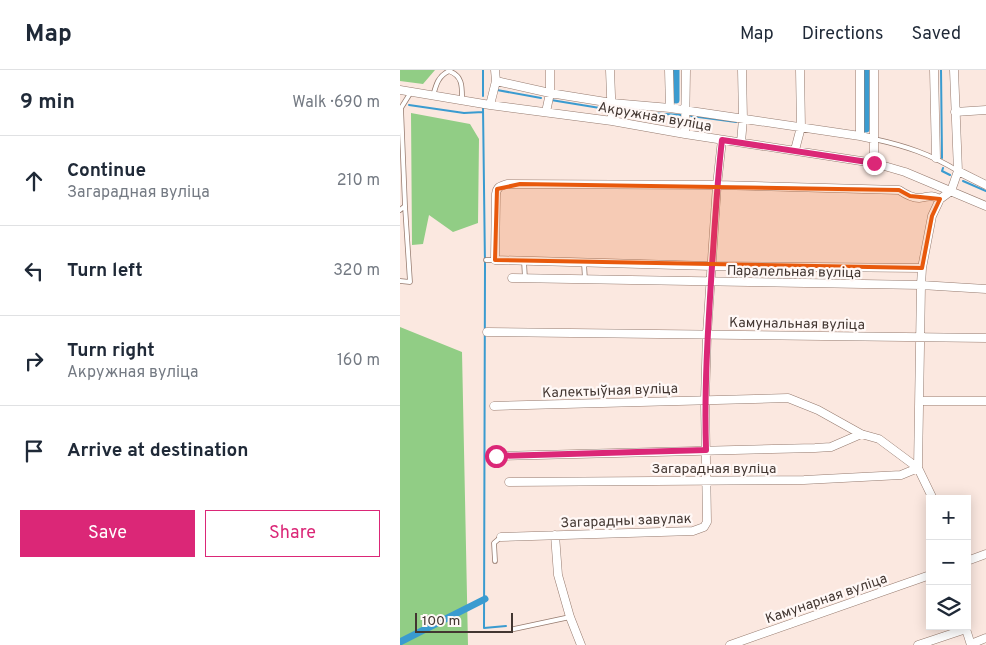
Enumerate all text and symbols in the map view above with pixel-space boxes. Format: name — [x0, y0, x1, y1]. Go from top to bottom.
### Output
text: Map — [25, 20, 72, 50]
text: Map — [740, 23, 774, 46]
text: Directions — [802, 23, 884, 46]
text: Saved — [912, 23, 961, 46]
text: 9 min — [20, 89, 75, 116]
text: Walk · 690 m — [292, 93, 380, 113]
street label: Акружная вуліца — [597, 99, 713, 136]
route end — [863, 152, 886, 175]
text: Continue — [67, 159, 146, 183]
icon: ahead — [20, 167, 48, 195]
text: 210 m — [337, 171, 380, 191]
text: Загарадная вуліца — [67, 183, 210, 203]
icon: left — [20, 257, 48, 285]
text: Turn left — [67, 259, 143, 283]
text: 320 m — [333, 261, 380, 281]
street label: Паралельная вуліца — [727, 263, 861, 282]
street label: Камунальная вуліца — [729, 315, 865, 334]
text: Turn right — [67, 339, 155, 363]
icon: right — [20, 347, 48, 375]
text: 160 m — [337, 351, 380, 371]
text: Акружная вуліца — [67, 363, 199, 383]
street label: Калектыўная вуліца — [542, 381, 678, 402]
icon: arrive — [20, 437, 48, 465]
text: Arrive at destination — [67, 439, 248, 463]
route start — [485, 445, 508, 468]
street label: Загарадная вуліца — [652, 461, 776, 478]
map controls — [926, 495, 971, 630]
button: + — [926, 495, 971, 540]
button: Save — [20, 510, 195, 557]
button: Share — [205, 510, 380, 557]
street label: Загарадны завулак — [560, 511, 692, 532]
button: − — [926, 540, 971, 585]
street label: Камунарная вуліца — [763, 571, 890, 628]
button: layers — [926, 585, 971, 630]
scale bar — [415, 610, 512, 633]
text: 100 m — [422, 613, 460, 630]

